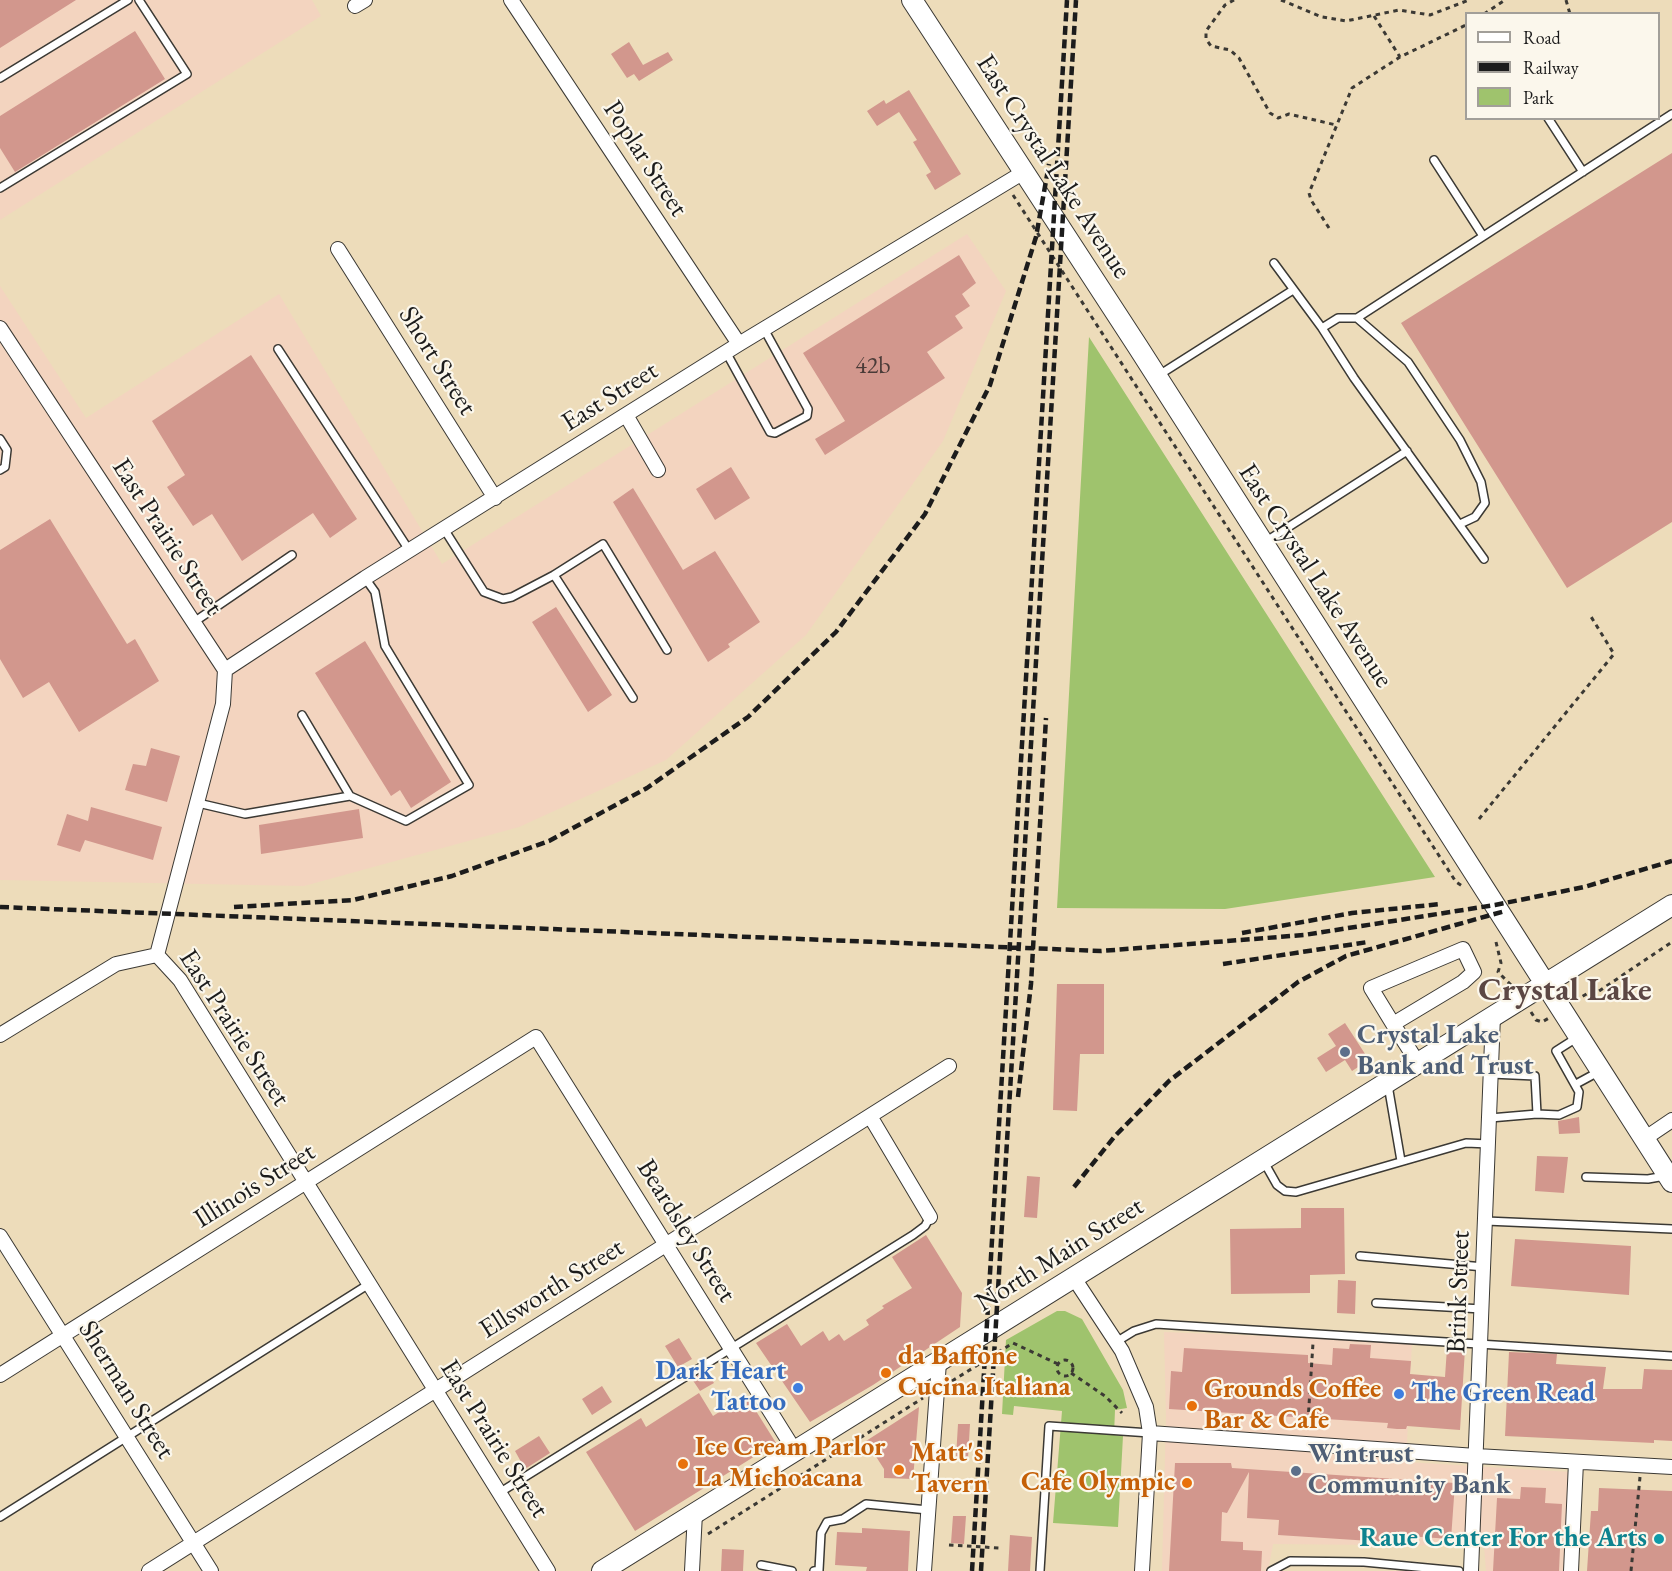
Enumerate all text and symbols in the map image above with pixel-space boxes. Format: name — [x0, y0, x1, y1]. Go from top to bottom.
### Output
legend — [1465, 12, 1660, 120]
text: Road — [1523, 26, 1561, 49]
street label: East Crystal Lake Avenue — [968, 49, 1138, 285]
text: Railway — [1523, 56, 1579, 79]
text: Park — [1523, 86, 1554, 109]
street label: Poplar Street — [596, 95, 694, 223]
street label: Short Street — [391, 301, 483, 421]
house number: 42b — [855, 352, 891, 380]
street label: East Street — [556, 355, 664, 439]
street label: East Prairie Street — [104, 453, 230, 621]
street label: East Crystal Lake Avenue — [1230, 458, 1400, 694]
street label: East Prairie Street — [171, 944, 297, 1112]
district label: Crystal Lake — [1478, 971, 1652, 1011]
place label: Crystal Lake Bank and Trust — [1357, 1020, 1534, 1083]
marker: Crystal Lake Bank and Trust — [1338, 1045, 1352, 1059]
street label: Illinois Street — [189, 1136, 321, 1236]
street label: Beardsley Street — [629, 1154, 743, 1308]
street label: North Main Street — [970, 1190, 1150, 1320]
street label: Brink Street — [1441, 1230, 1477, 1354]
street label: Ellsworth Street — [474, 1232, 630, 1346]
street label: Sherman Street — [71, 1315, 181, 1465]
place label: da Baffone Cucina Italiana — [898, 1341, 1071, 1404]
street label: East Prairie Street — [433, 1354, 555, 1524]
place label: Dark Heart Tattoo — [655, 1356, 786, 1419]
marker: da Baffone Cucina Italiana — [879, 1366, 893, 1380]
place label: Grounds Coffee Bar & Cafe — [1204, 1374, 1381, 1437]
place label: The Green Read — [1411, 1378, 1595, 1410]
marker: Dark Heart Tattoo — [791, 1381, 805, 1395]
marker: The Green Read — [1392, 1387, 1406, 1401]
marker: Grounds Coffee Bar & Cafe — [1185, 1399, 1199, 1413]
place label: Ice Cream Parlor La Michoacana — [695, 1432, 885, 1495]
place label: Matt's Tavern — [911, 1438, 988, 1501]
place label: Wintrust Community Bank — [1308, 1439, 1511, 1502]
marker: Ice Cream Parlor La Michoacana — [676, 1457, 690, 1471]
marker: Matt's Tavern — [892, 1463, 906, 1477]
marker: Wintrust Community Bank — [1289, 1464, 1303, 1478]
place label: Cafe Olympic — [1021, 1467, 1175, 1499]
marker: Cafe Olympic — [1180, 1476, 1194, 1490]
place label: Raue Center For the Arts — [1359, 1523, 1647, 1555]
marker: Raue Center For the Arts — [1652, 1532, 1666, 1546]

